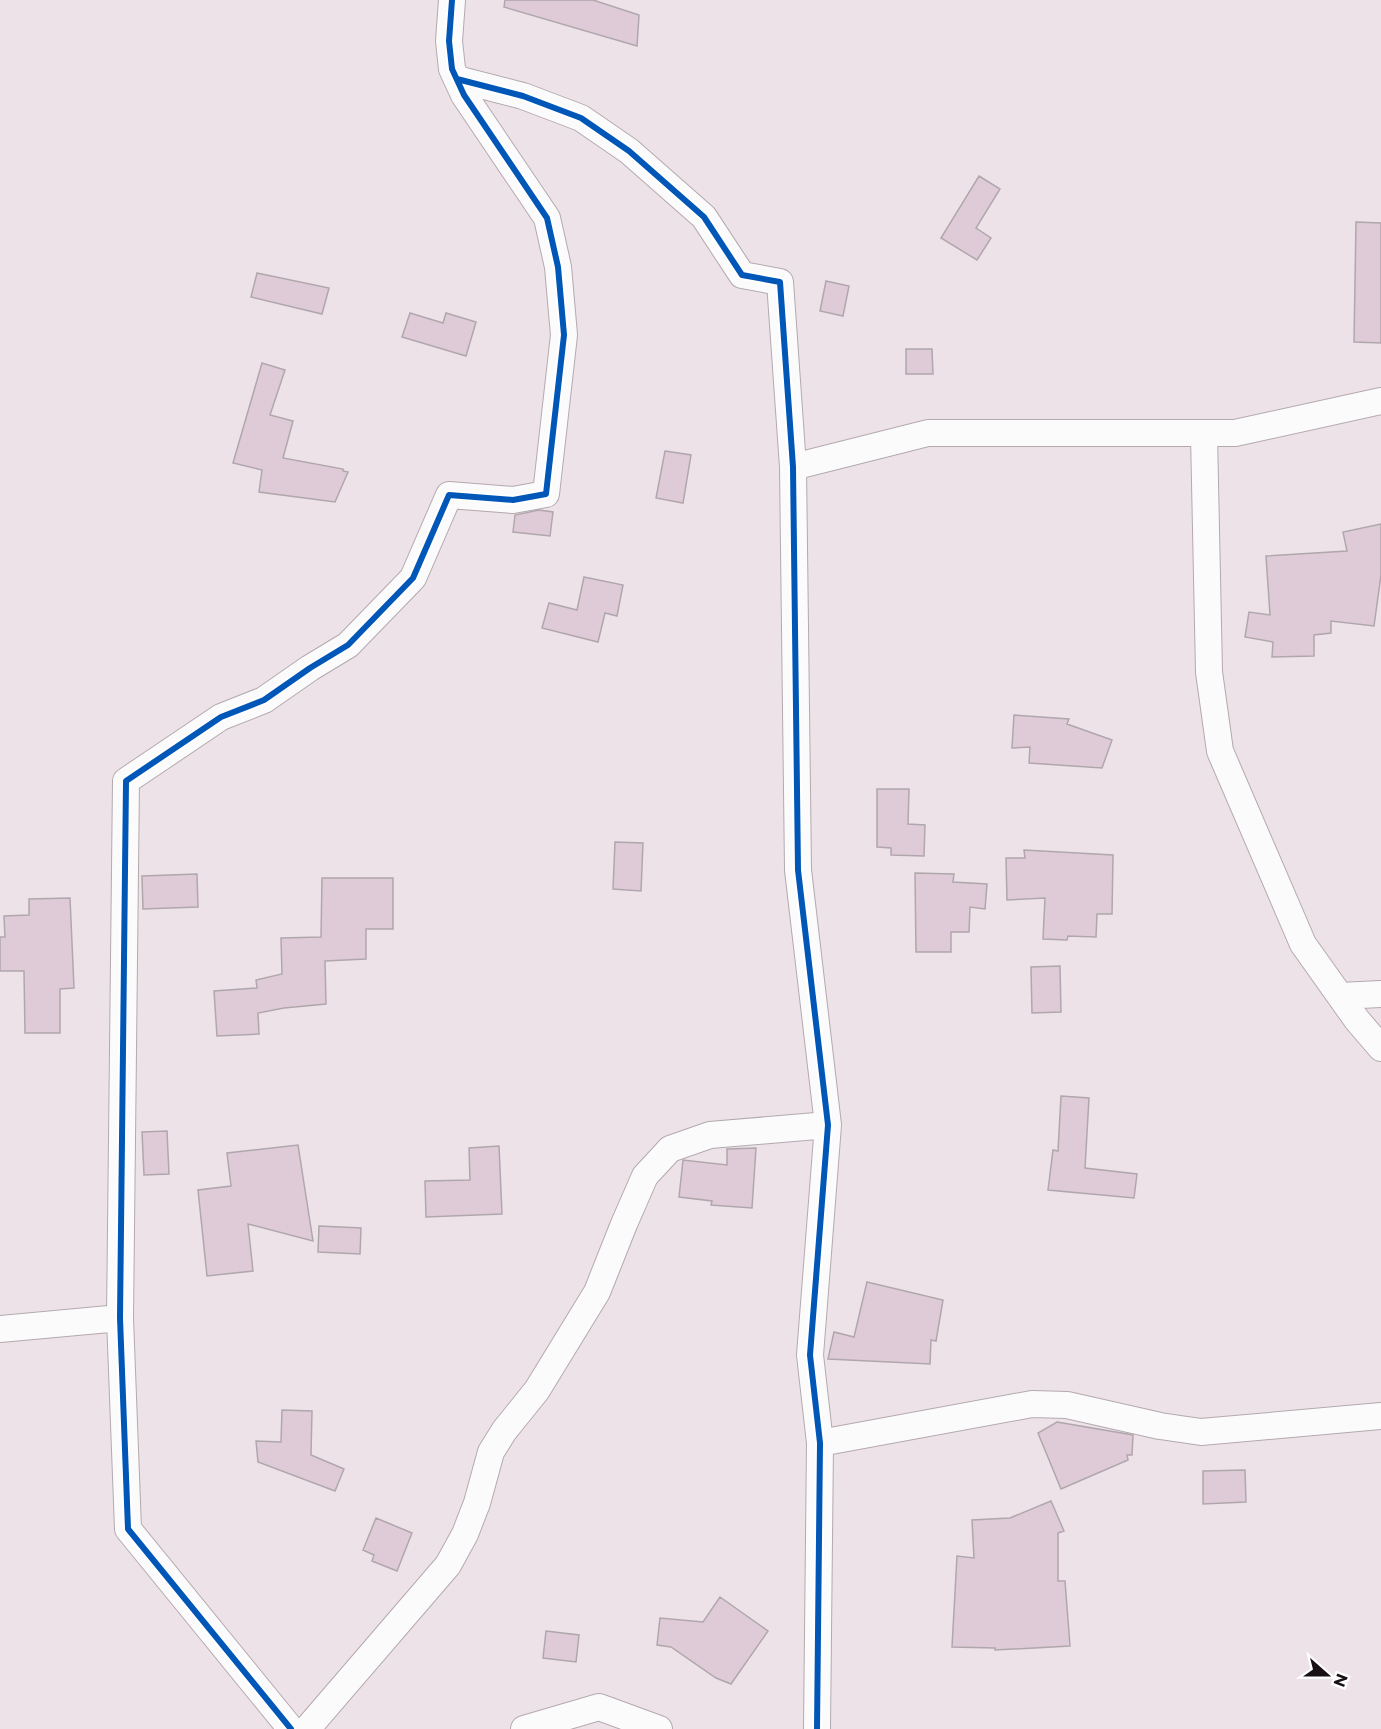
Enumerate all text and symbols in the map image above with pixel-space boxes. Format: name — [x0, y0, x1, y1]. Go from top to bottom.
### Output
north arrow — [1297, 1645, 1357, 1705]
text: N — [1329, 1671, 1352, 1690]

